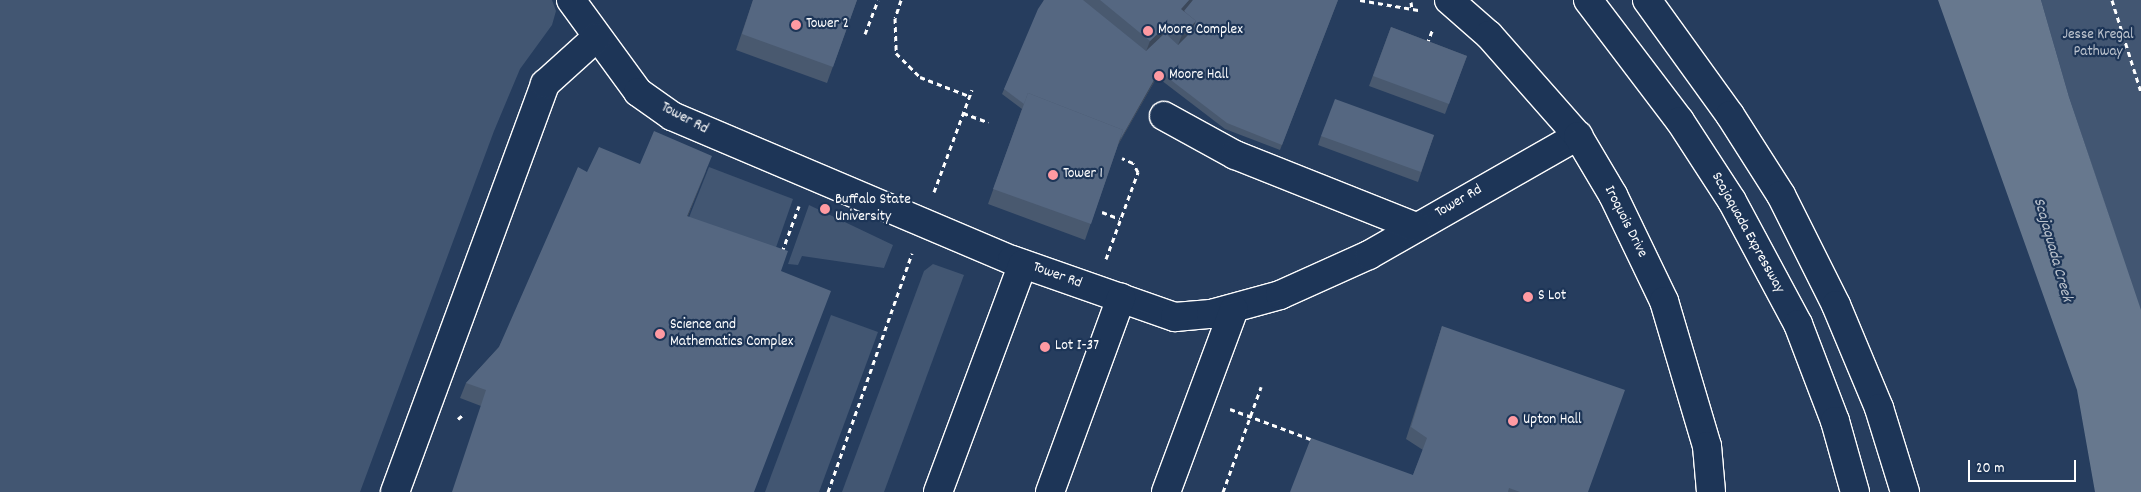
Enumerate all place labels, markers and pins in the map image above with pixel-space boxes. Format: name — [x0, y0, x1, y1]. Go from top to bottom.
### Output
place label: Tower 2 — [806, 16, 849, 34]
marker: Tower 2 — [790, 19, 802, 31]
place label: Moore Complex — [1158, 22, 1243, 40]
marker: Moore Complex — [1142, 25, 1154, 37]
place label: Moore Hall — [1169, 67, 1229, 85]
marker: Moore Hall — [1153, 70, 1165, 82]
place label: Tower 1 — [1063, 166, 1103, 184]
marker: Tower 1 — [1047, 169, 1059, 181]
place label: Buffalo State University — [835, 191, 911, 226]
marker: Buffalo State University — [819, 203, 831, 215]
place label: S Lot — [1538, 288, 1566, 306]
marker: S Lot — [1522, 291, 1534, 303]
place label: Science and Mathematics Complex — [670, 316, 793, 351]
marker: Science and Mathematics Complex — [654, 328, 666, 340]
place label: Lot I-37 — [1055, 338, 1099, 356]
marker: Lot I-37 — [1039, 341, 1051, 353]
place label: Upton Hall — [1523, 412, 1582, 430]
marker: Upton Hall — [1507, 415, 1519, 427]

